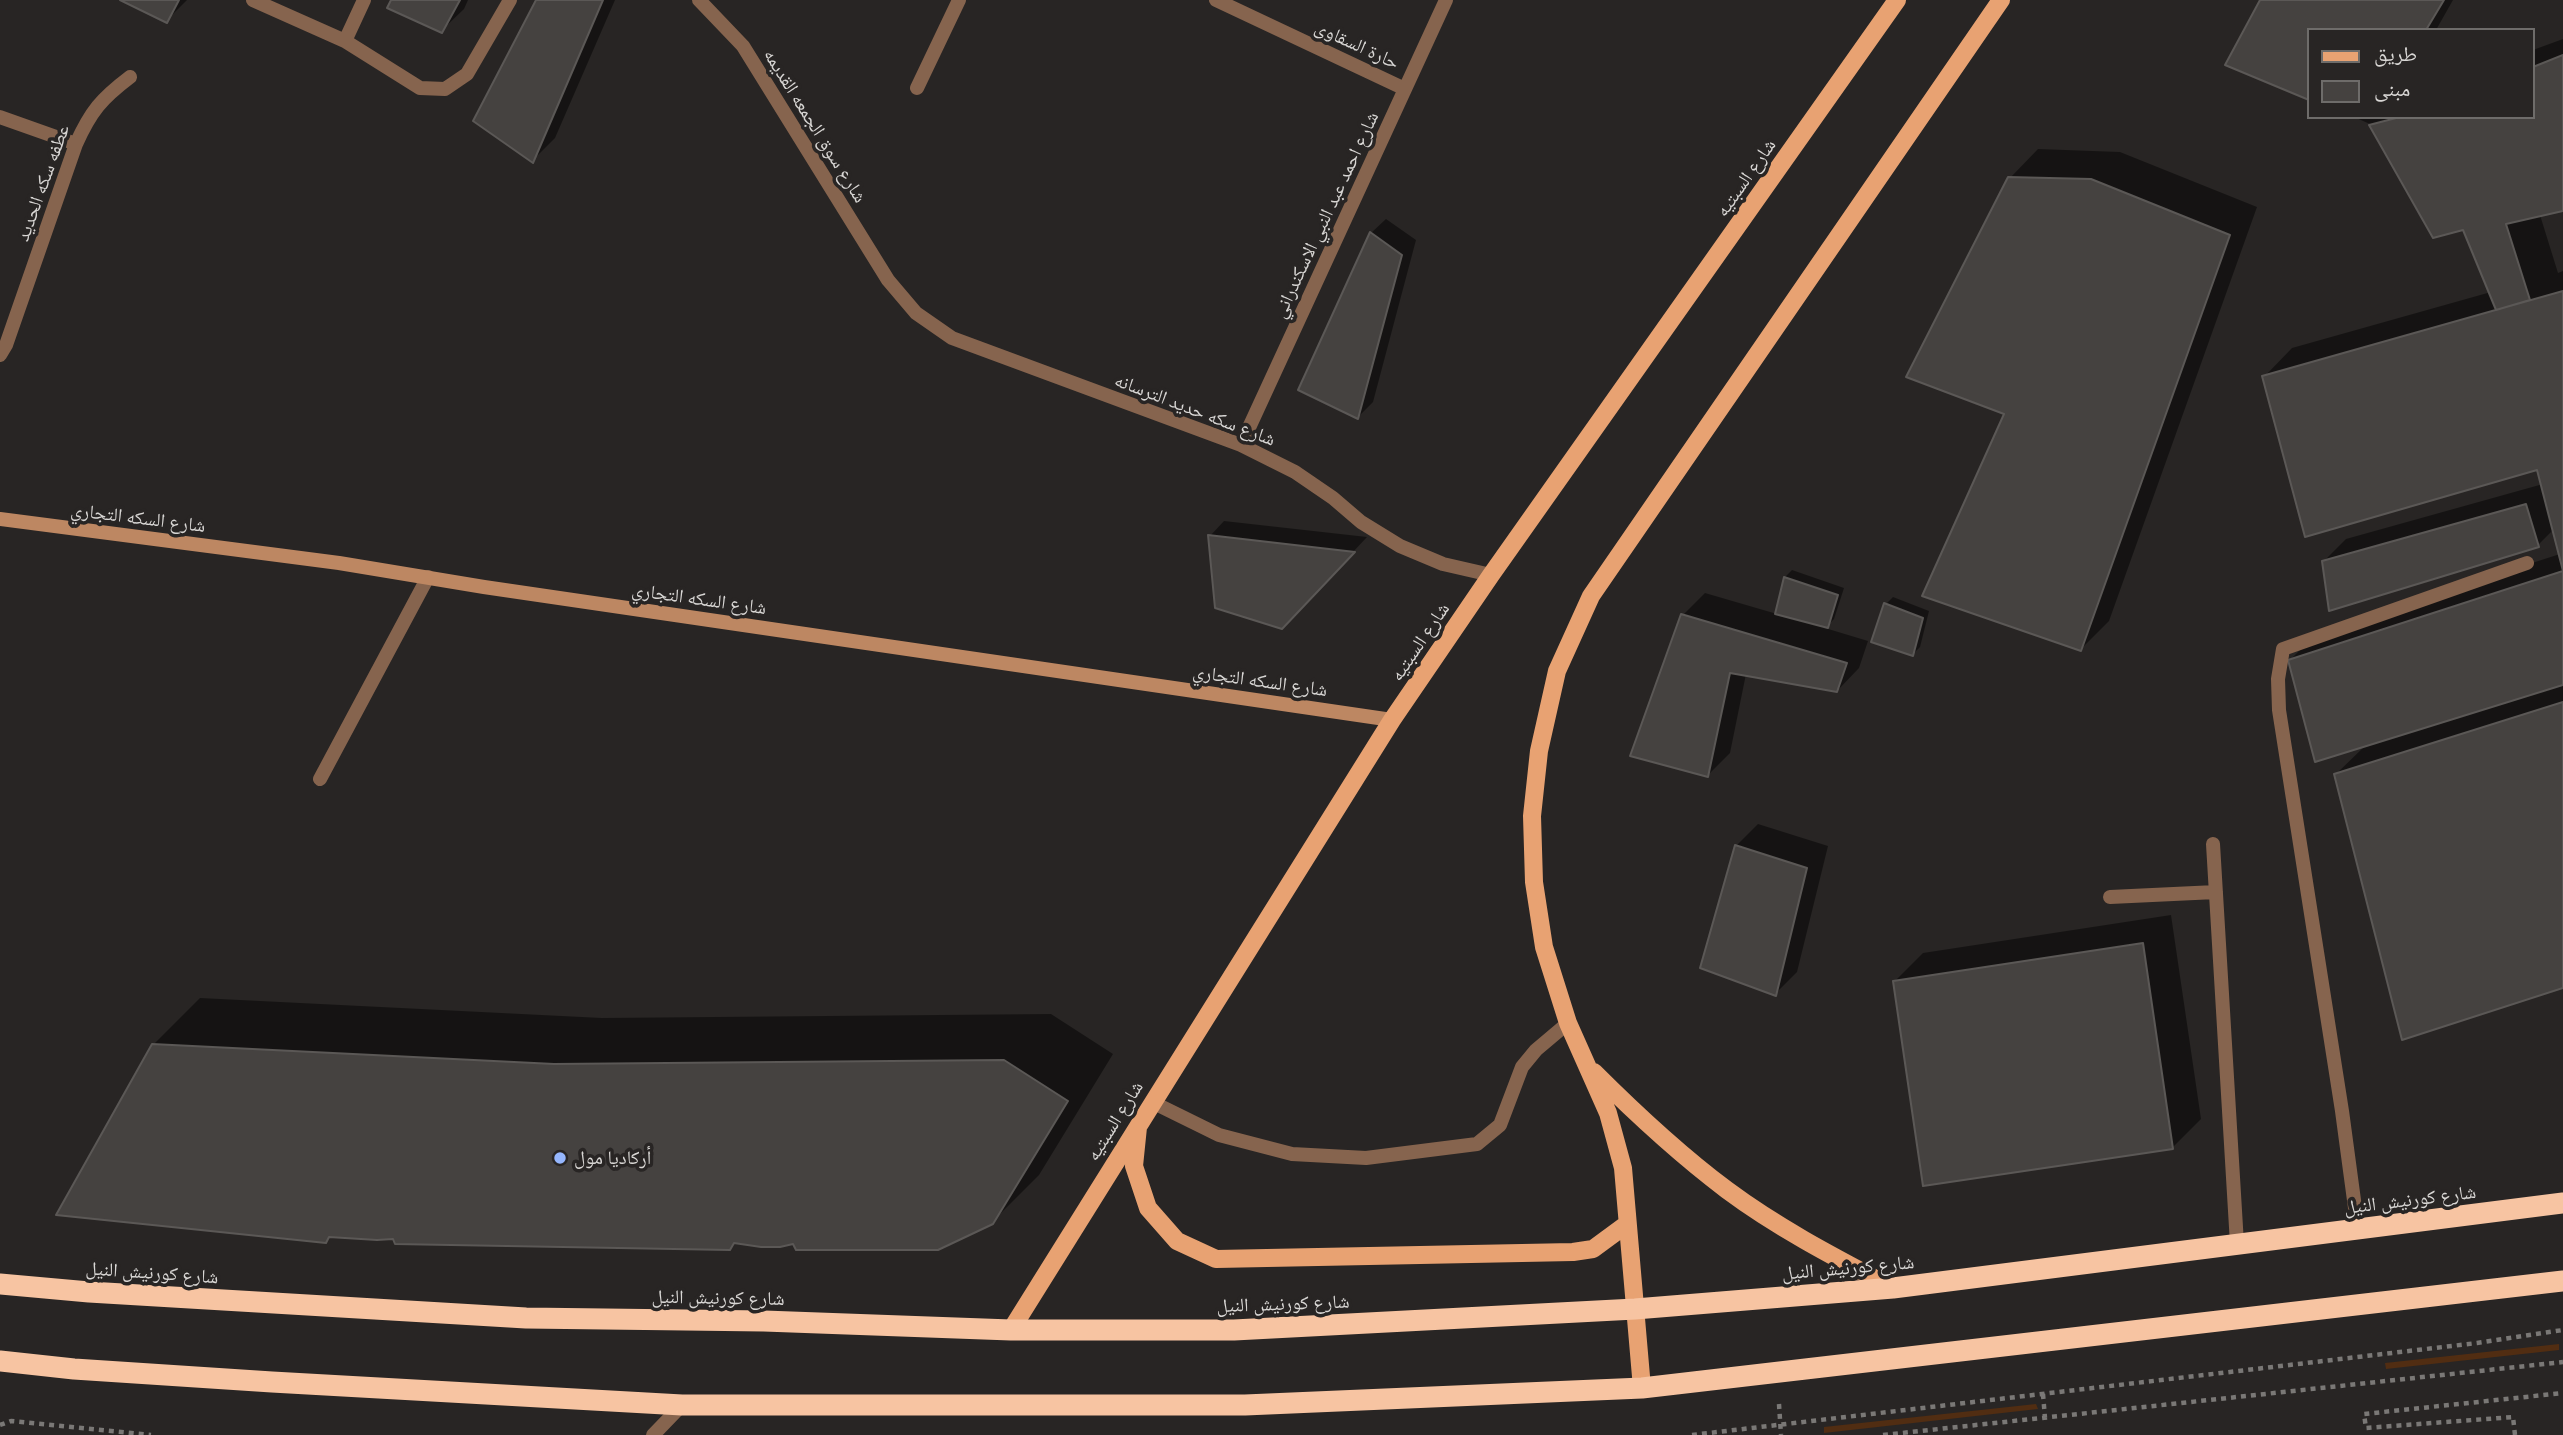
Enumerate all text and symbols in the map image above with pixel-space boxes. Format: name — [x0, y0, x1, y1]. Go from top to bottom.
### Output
street label: حارة السقاوى — [1311, 16, 1403, 74]
legend — [2308, 28, 2535, 119]
text: طريق — [2374, 41, 2417, 66]
street label: شارع سوق الجمعه القديمه — [758, 45, 872, 207]
text: مبنى — [2374, 76, 2410, 101]
street label: شارع احمد عبد النبي الاسكندراني — [1268, 108, 1384, 322]
street label: عطفه سكه الحديد — [11, 122, 75, 244]
street label: شارع السبتيه — [1711, 135, 1781, 221]
street label: شارع سكه حديد الترسانه — [1111, 369, 1279, 451]
street label: شارع السكه التجاري — [69, 498, 207, 538]
street label: شارع السكه التجاري — [630, 578, 768, 620]
street label: شارع السبتيه — [1385, 598, 1455, 686]
street label: شارع السكه التجاري — [1191, 660, 1329, 702]
street label: شارع السبتيه — [1082, 1077, 1148, 1165]
place label: أركاديا مول — [574, 1147, 651, 1169]
marker: أركاديا مول — [552, 1150, 568, 1166]
street label: شارع كورنيش النيل — [2343, 1181, 2477, 1219]
street label: شارع كورنيش النيل — [1781, 1251, 1915, 1285]
street label: شارع كورنيش النيل — [85, 1257, 219, 1289]
street label: شارع كورنيش النيل — [651, 1285, 785, 1311]
street label: شارع كورنيش النيل — [1216, 1290, 1350, 1318]

